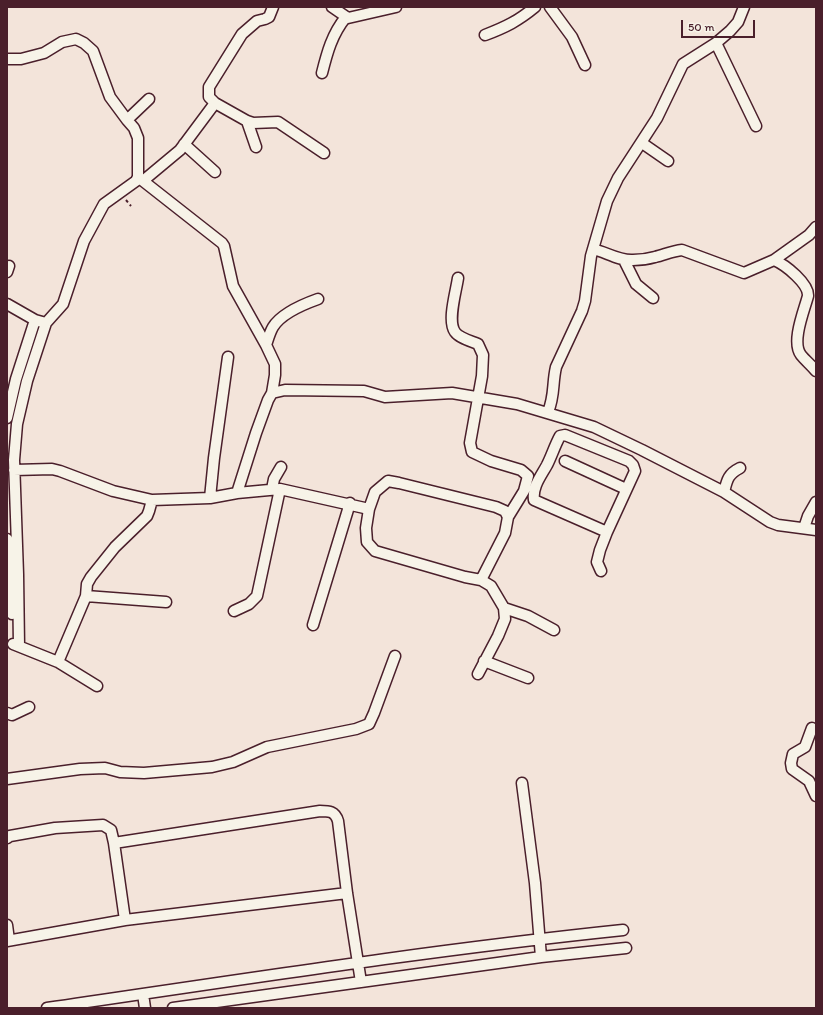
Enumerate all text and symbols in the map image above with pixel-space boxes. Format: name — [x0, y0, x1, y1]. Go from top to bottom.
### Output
scale bar — [683, 12, 757, 38]
text: 50 m — [688, 20, 714, 34]

